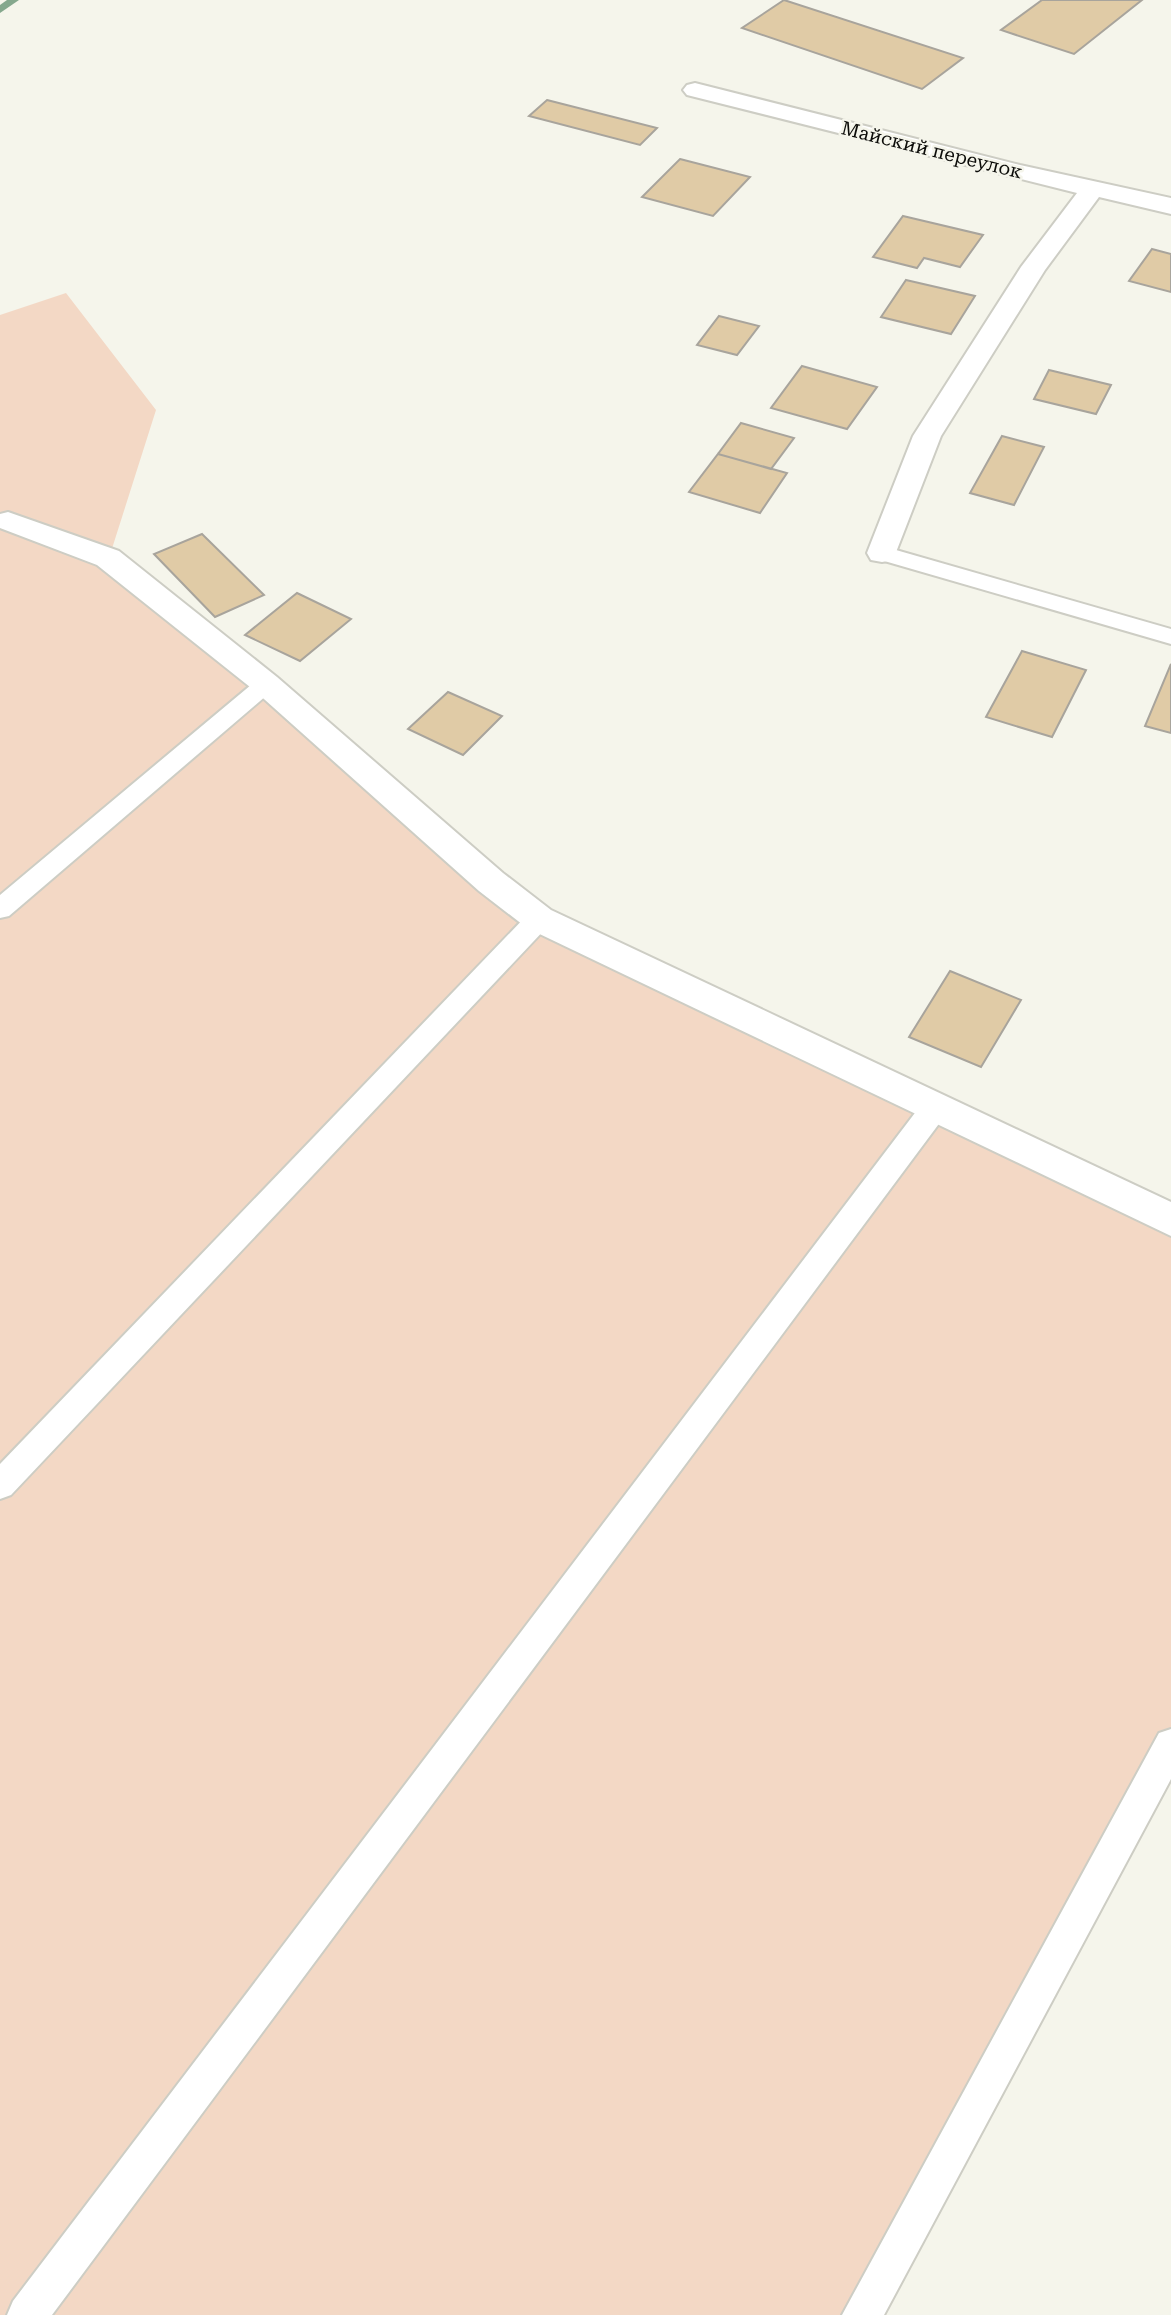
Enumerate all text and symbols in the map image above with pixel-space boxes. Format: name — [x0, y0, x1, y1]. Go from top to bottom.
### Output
street label: Майский переулок — [839, 116, 1025, 184]

